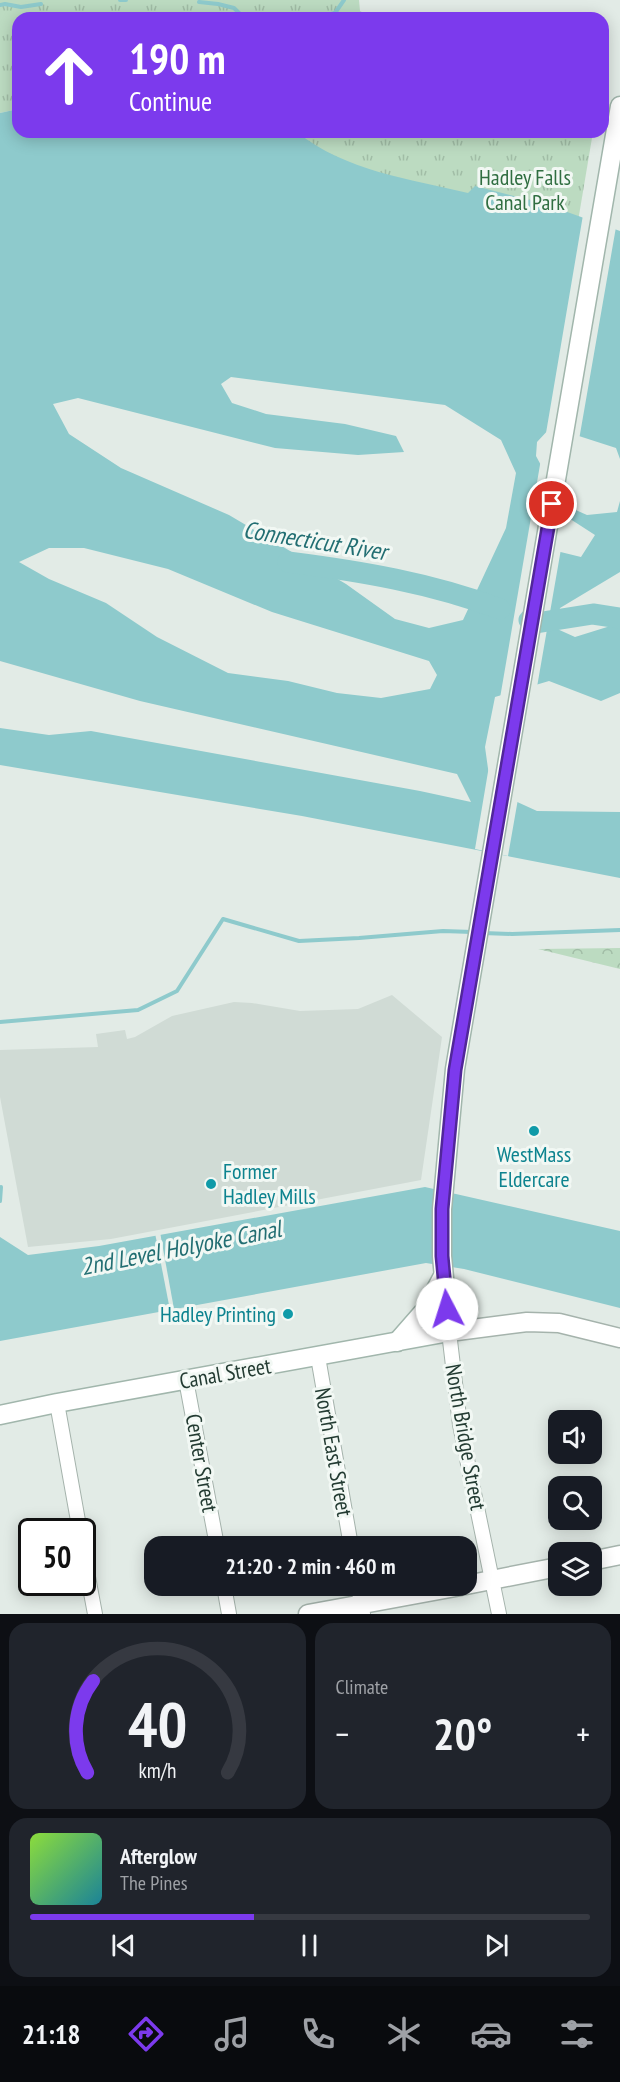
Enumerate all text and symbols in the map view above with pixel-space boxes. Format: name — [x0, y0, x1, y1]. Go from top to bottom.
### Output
text: 190 m — [129, 31, 226, 86]
icon: ahead — [30, 36, 108, 114]
text: Continue — [129, 84, 212, 118]
park label: Hadley Falls Canal Park — [479, 163, 571, 216]
pin — [526, 478, 577, 529]
icon: arrive — [535, 487, 568, 520]
water label: Connecticut River — [241, 514, 392, 568]
marker: WestMass Eldercare — [527, 1124, 541, 1138]
place label: WestMass Eldercare — [497, 1140, 571, 1193]
place label: Former Hadley Mills — [223, 1157, 316, 1210]
marker: Former Hadley Mills — [204, 1177, 218, 1191]
water label: 2nd Level Holyoke Canal — [78, 1212, 286, 1282]
position arrow — [415, 1277, 479, 1341]
place label: Hadley Printing — [160, 1300, 276, 1328]
marker: Hadley Printing — [281, 1307, 295, 1321]
street label: Canal Street — [177, 1351, 273, 1395]
street label: North Bridge Street — [439, 1362, 493, 1512]
street label: North East Street — [309, 1385, 359, 1519]
map controls — [548, 1410, 602, 1596]
button: sound — [548, 1410, 602, 1464]
street label: Center Street — [180, 1412, 224, 1514]
button: search — [548, 1476, 602, 1530]
speed limit sign: 50 — [18, 1518, 96, 1596]
button: layers — [548, 1542, 602, 1596]
text: 21:20 · 2 min · 460 m — [225, 1552, 396, 1580]
text: Climate — [336, 1674, 388, 1700]
text: 40 — [127, 1683, 187, 1764]
text: 20° — [433, 1704, 492, 1762]
text: − — [336, 1712, 349, 1755]
text: + — [576, 1712, 590, 1755]
text: km/h — [138, 1756, 176, 1784]
text: Afterglow — [120, 1842, 197, 1870]
text: The Pines — [120, 1870, 187, 1896]
icon: previous — [107, 1929, 140, 1962]
icon: pause — [293, 1929, 326, 1962]
icon: next — [480, 1929, 513, 1962]
icon: directions — [125, 2013, 167, 2055]
icon: music — [211, 2013, 253, 2055]
icon: phone — [297, 2013, 339, 2055]
icon: climate — [383, 2013, 425, 2055]
icon: car — [470, 2013, 512, 2055]
icon: filters — [556, 2013, 598, 2055]
text: 21:18 — [22, 2017, 81, 2051]

